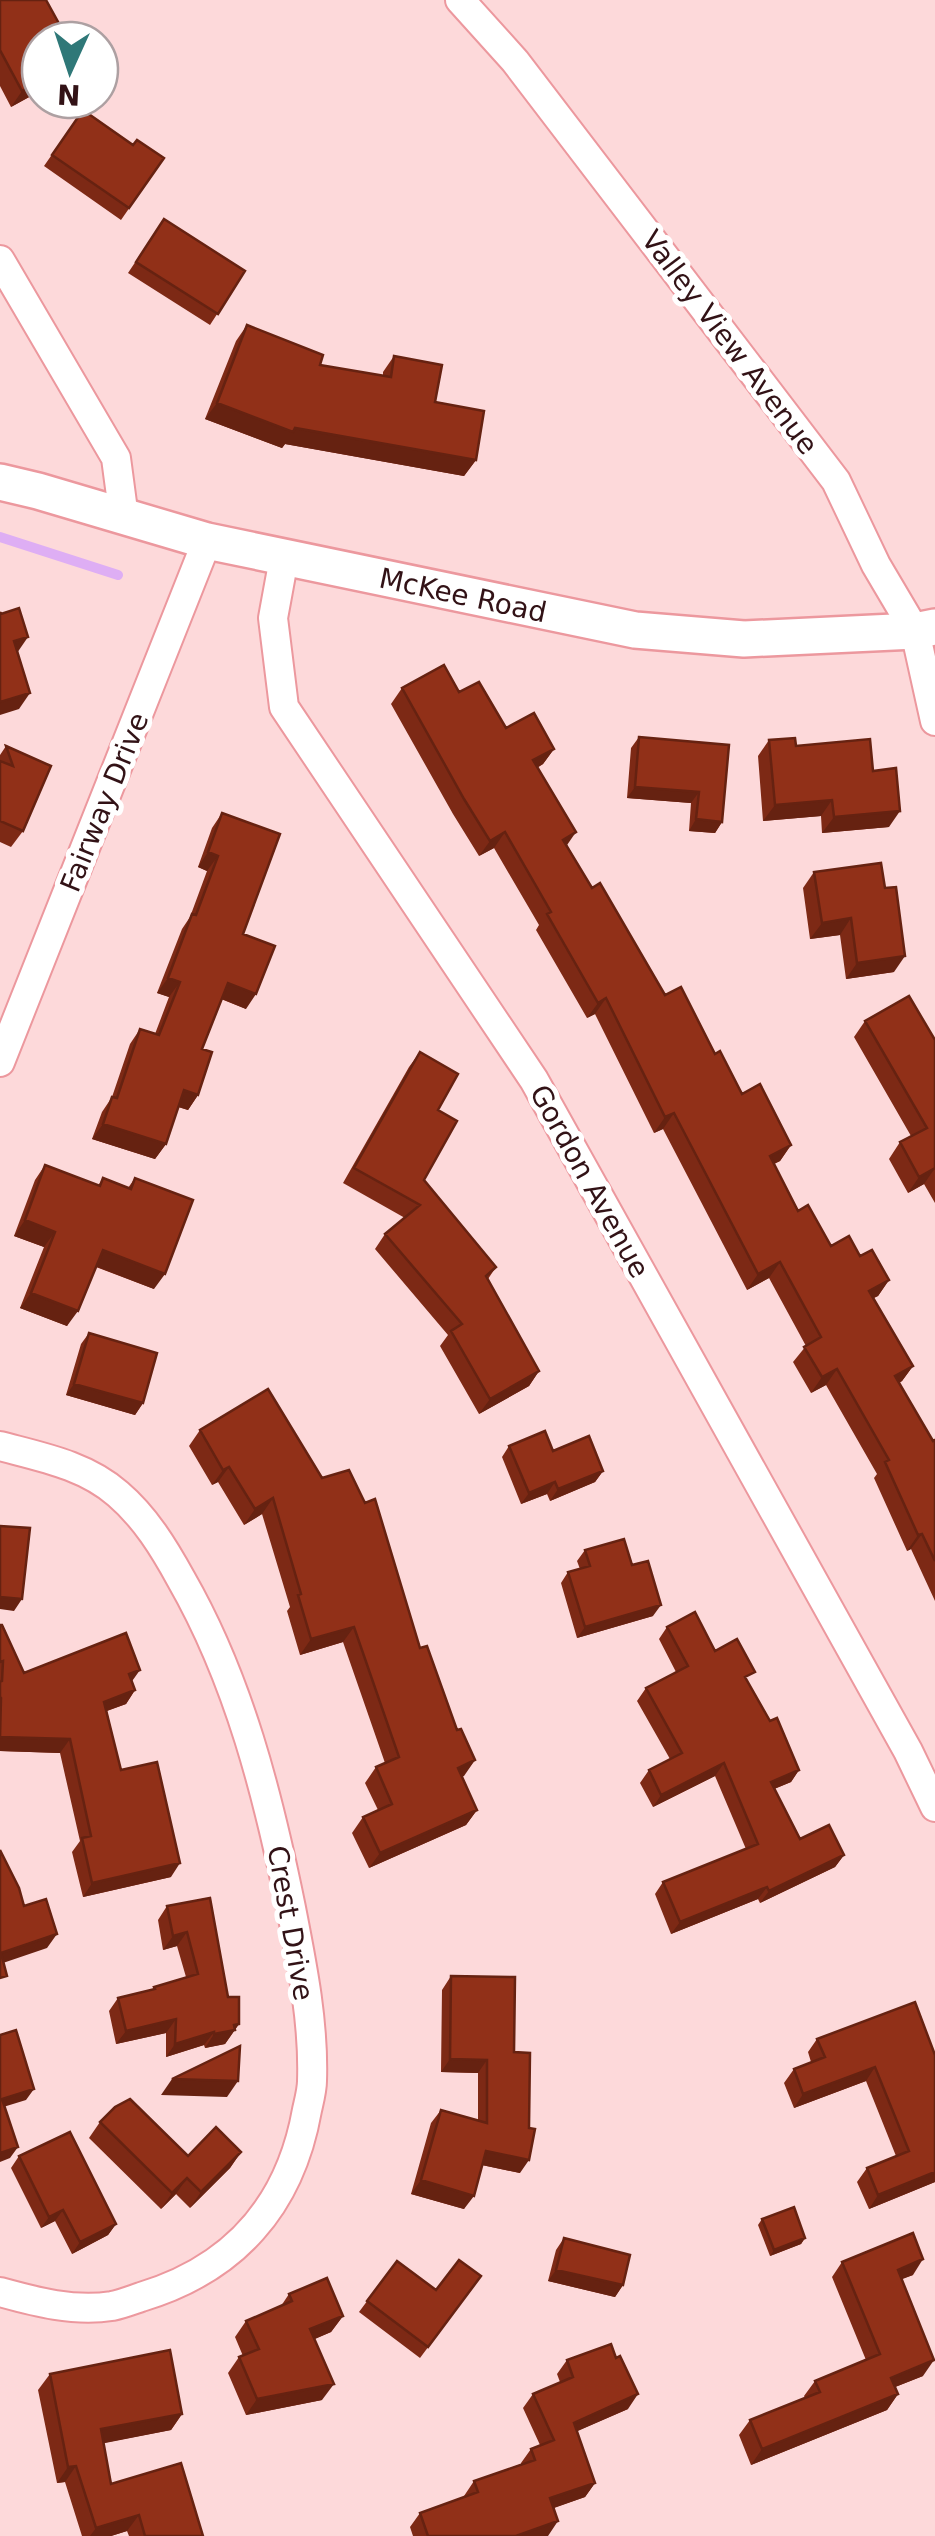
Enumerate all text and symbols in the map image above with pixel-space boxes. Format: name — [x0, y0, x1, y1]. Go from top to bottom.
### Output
north arrow — [20, 20, 120, 120]
text: N — [56, 77, 81, 112]
street label: Valley View Avenue — [635, 224, 825, 461]
street label: McKee Road — [376, 562, 550, 629]
street label: Fairway Drive — [54, 708, 155, 897]
street label: Gordon Avenue — [523, 1079, 656, 1283]
street label: Crest Drive — [261, 1843, 320, 2003]

